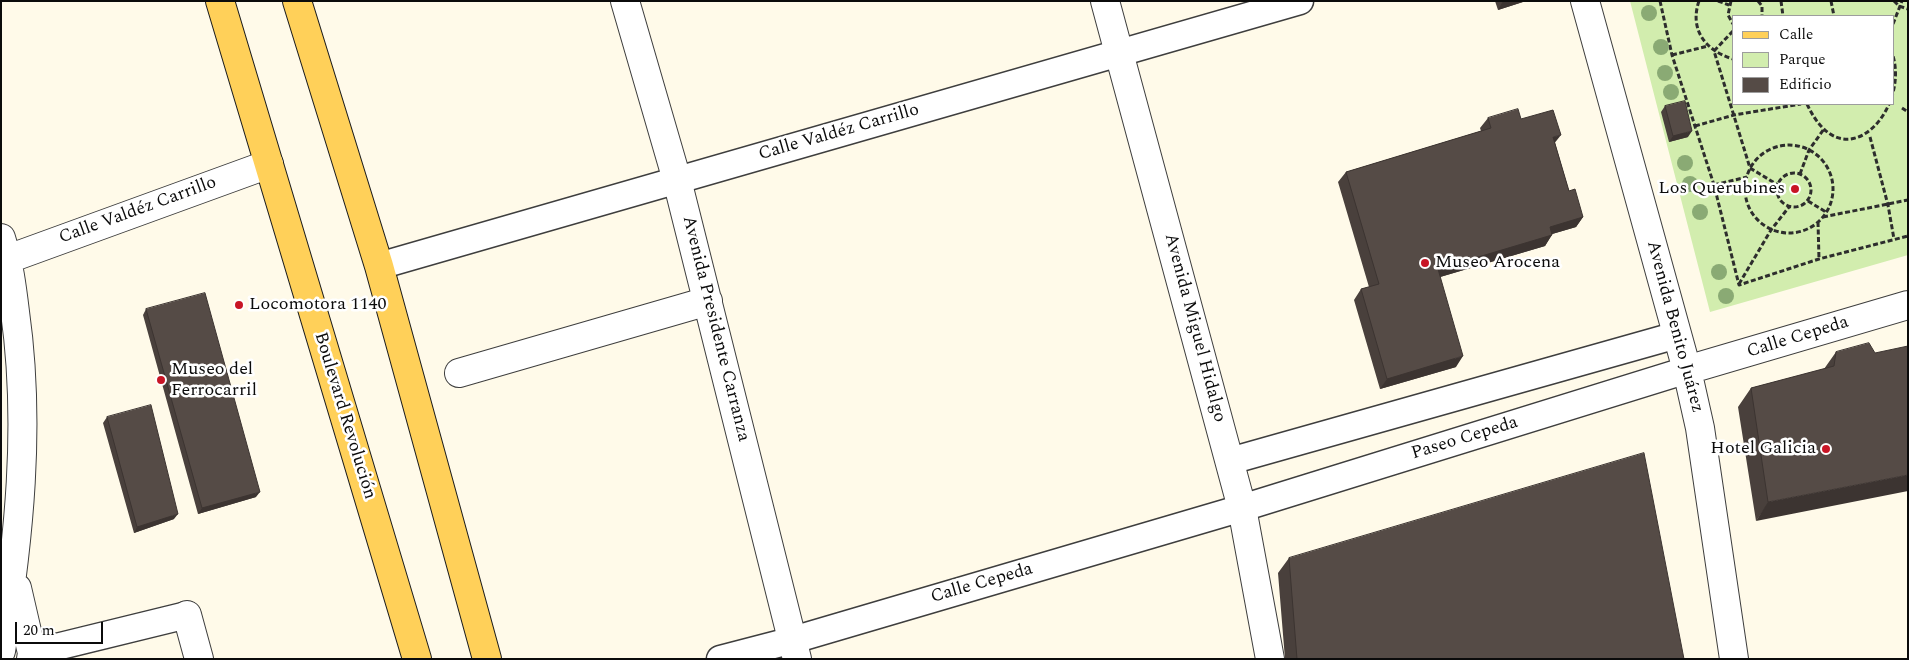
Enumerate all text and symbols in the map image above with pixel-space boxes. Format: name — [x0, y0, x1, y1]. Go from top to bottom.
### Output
legend — [1732, 15, 1894, 105]
text: Calle — [1779, 23, 1813, 46]
text: Parque — [1779, 48, 1826, 71]
text: Edificio — [1779, 73, 1832, 96]
street label: Calle Valdéz Carrillo — [756, 100, 922, 166]
street label: Calle Valdéz Carrillo — [56, 172, 220, 250]
place label: Los Querubines — [1658, 178, 1785, 200]
marker: Los Querubines — [1789, 183, 1801, 195]
street label: Avenida Presidente Carranza — [676, 214, 754, 444]
street label: Avenida Miguel Hidalgo — [1158, 231, 1230, 425]
street label: Avenida Benito Juárez — [1641, 239, 1707, 415]
place label: Museo Arocena — [1435, 252, 1560, 274]
marker: Museo Arocena — [1419, 257, 1431, 269]
place label: Locomotora 1140 — [249, 294, 386, 316]
marker: Locomotora 1140 — [233, 299, 245, 311]
street label: Calle Cepeda — [1745, 312, 1851, 364]
street label: Boulevard Revolución — [308, 330, 380, 502]
place label: Museo del Ferrocarril — [171, 359, 257, 402]
marker: Museo del Ferrocarril — [155, 374, 167, 386]
street label: Paseo Cepeda — [1409, 413, 1521, 465]
place label: Hotel Galicia — [1710, 438, 1816, 460]
marker: Hotel Galicia — [1820, 443, 1832, 455]
street label: Calle Cepeda — [928, 559, 1036, 609]
scale bar — [18, 612, 105, 644]
text: 20 m — [23, 619, 55, 642]

